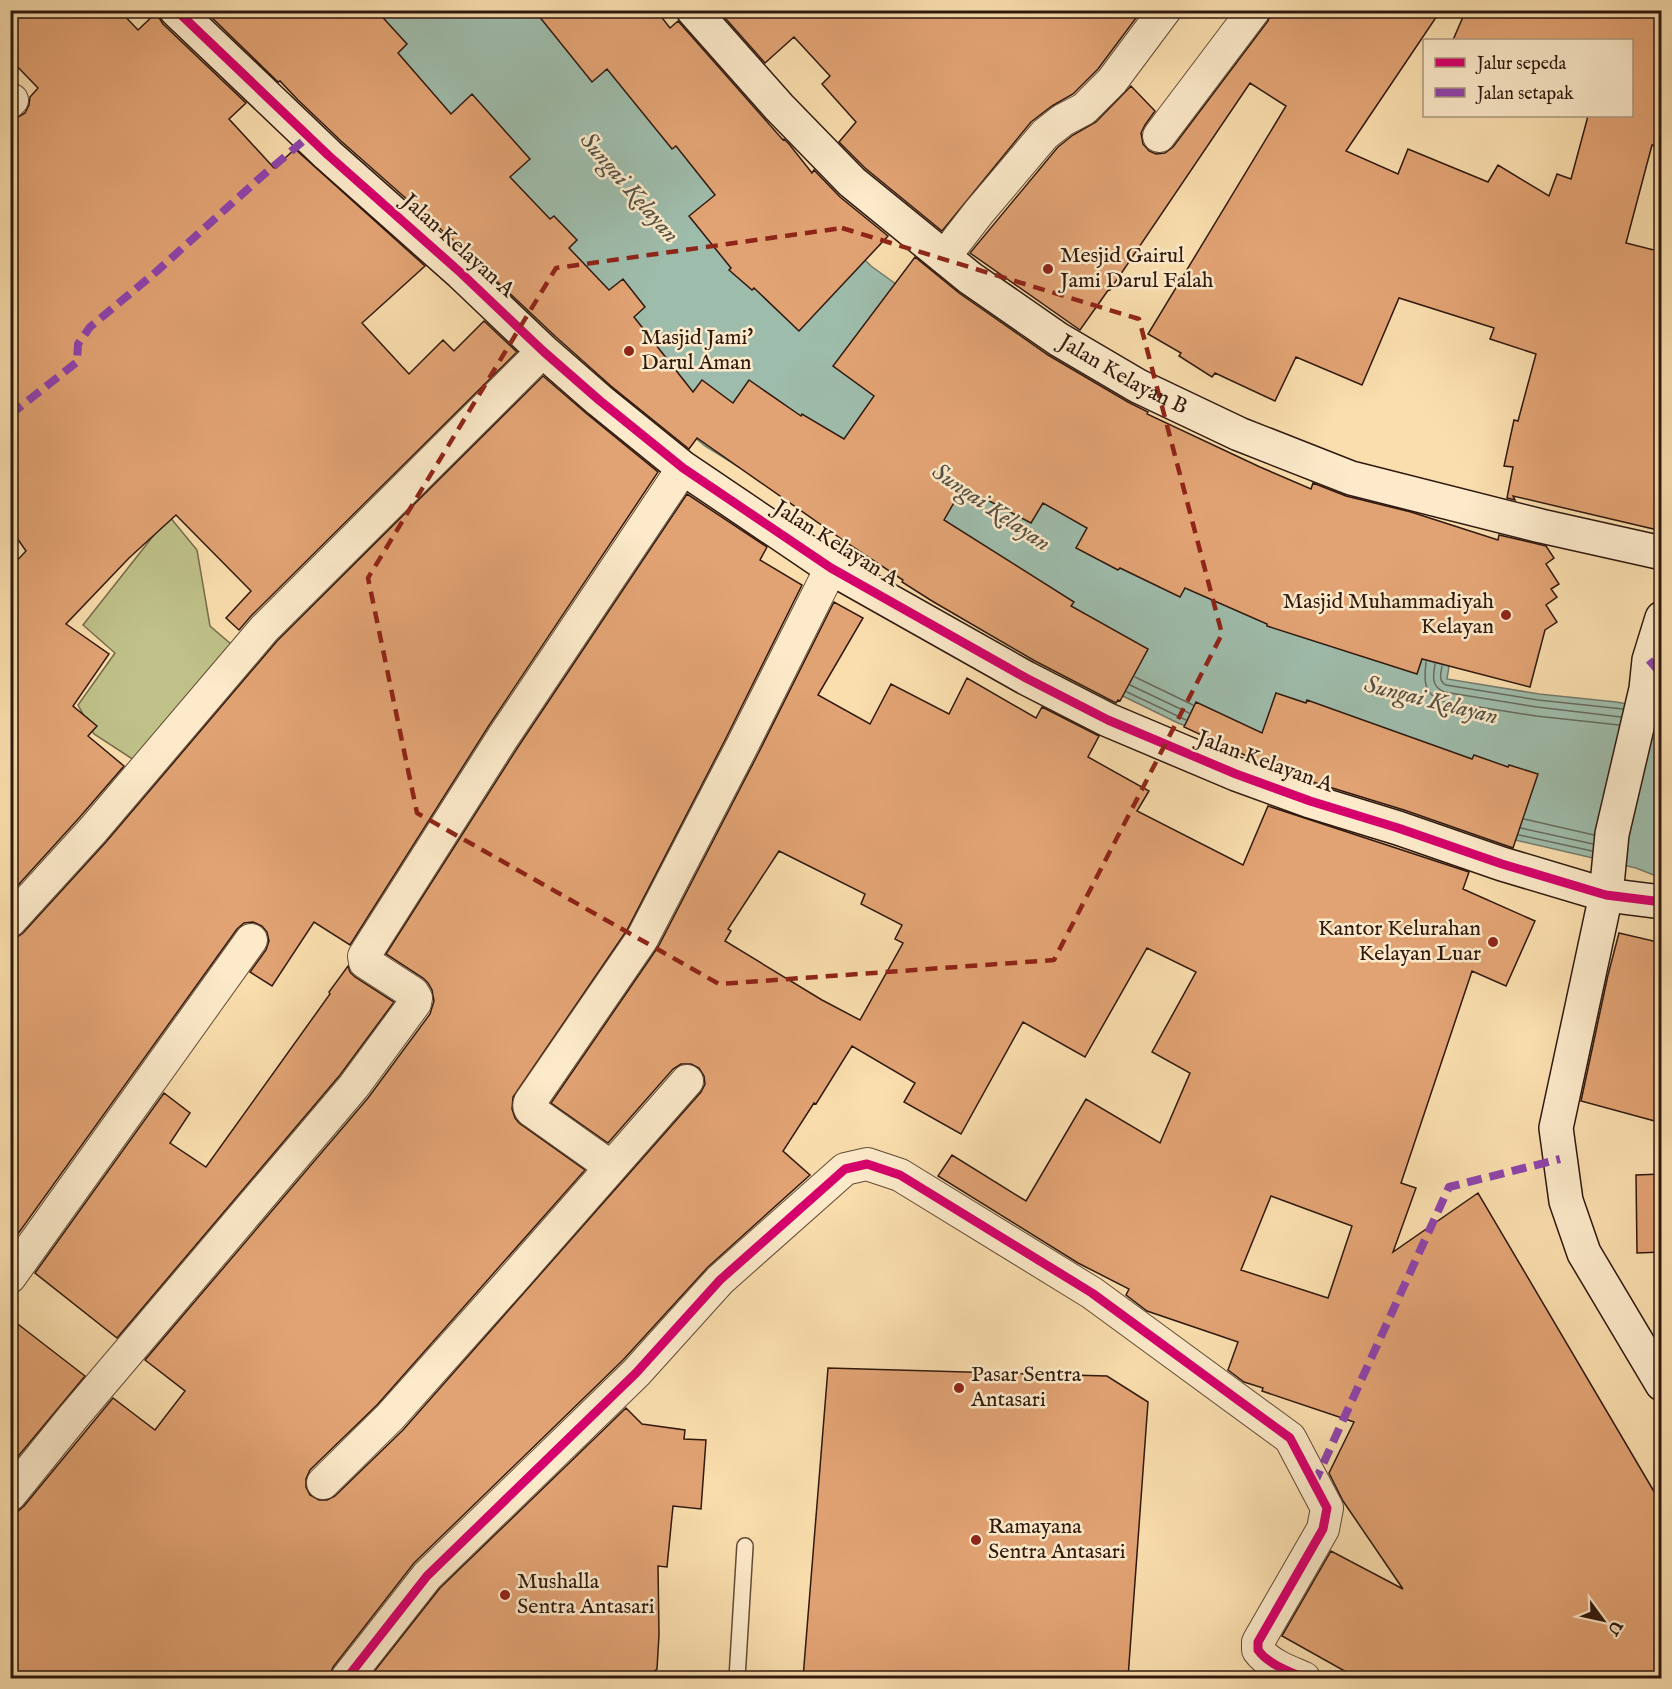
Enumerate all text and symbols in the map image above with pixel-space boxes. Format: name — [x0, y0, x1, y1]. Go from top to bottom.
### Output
legend — [1423, 39, 1633, 117]
text: Jalur sepeda — [1475, 53, 1567, 76]
text: Jalan setapak — [1475, 83, 1574, 106]
water label: Sungai Kelayan — [572, 126, 686, 250]
street label: Jalan Kelayan A — [393, 186, 521, 305]
place label: Mesjid Gairul Jami Darul Falah — [1057, 242, 1214, 295]
marker: Mesjid Gairul Jami Darul Falah — [1041, 262, 1055, 276]
place label: Masjid Jami' Darul Aman — [641, 324, 753, 377]
street label: Jalan Kelayan B — [1051, 327, 1192, 421]
marker: Masjid Jami' Darul Aman — [622, 344, 636, 358]
water label: Sungai Kelayan — [926, 457, 1056, 559]
street label: Jalan Kelayan A — [765, 493, 905, 594]
place label: Masjid Muhammadiyah Kelayan — [1283, 588, 1494, 641]
marker: Masjid Muhammadiyah Kelayan — [1499, 608, 1513, 622]
water label: Sungai Kelayan — [1361, 669, 1501, 733]
street label: Jalan Kelayan A — [1190, 723, 1338, 800]
place label: Kantor Kelurahan Kelayan Luar — [1318, 915, 1481, 968]
marker: Kantor Kelurahan Kelayan Luar — [1486, 935, 1500, 949]
place label: Pasar Sentra Antasari — [970, 1361, 1082, 1414]
marker: Pasar Sentra Antasari — [952, 1381, 966, 1395]
place label: Ramayana Sentra Antasari — [988, 1513, 1126, 1566]
marker: Ramayana Sentra Antasari — [969, 1533, 983, 1547]
place label: Mushalla Sentra Antasari — [517, 1568, 655, 1621]
marker: Mushalla Sentra Antasari — [498, 1588, 512, 1602]
north arrow — [1573, 1590, 1633, 1650]
text: U — [1602, 1615, 1627, 1639]

